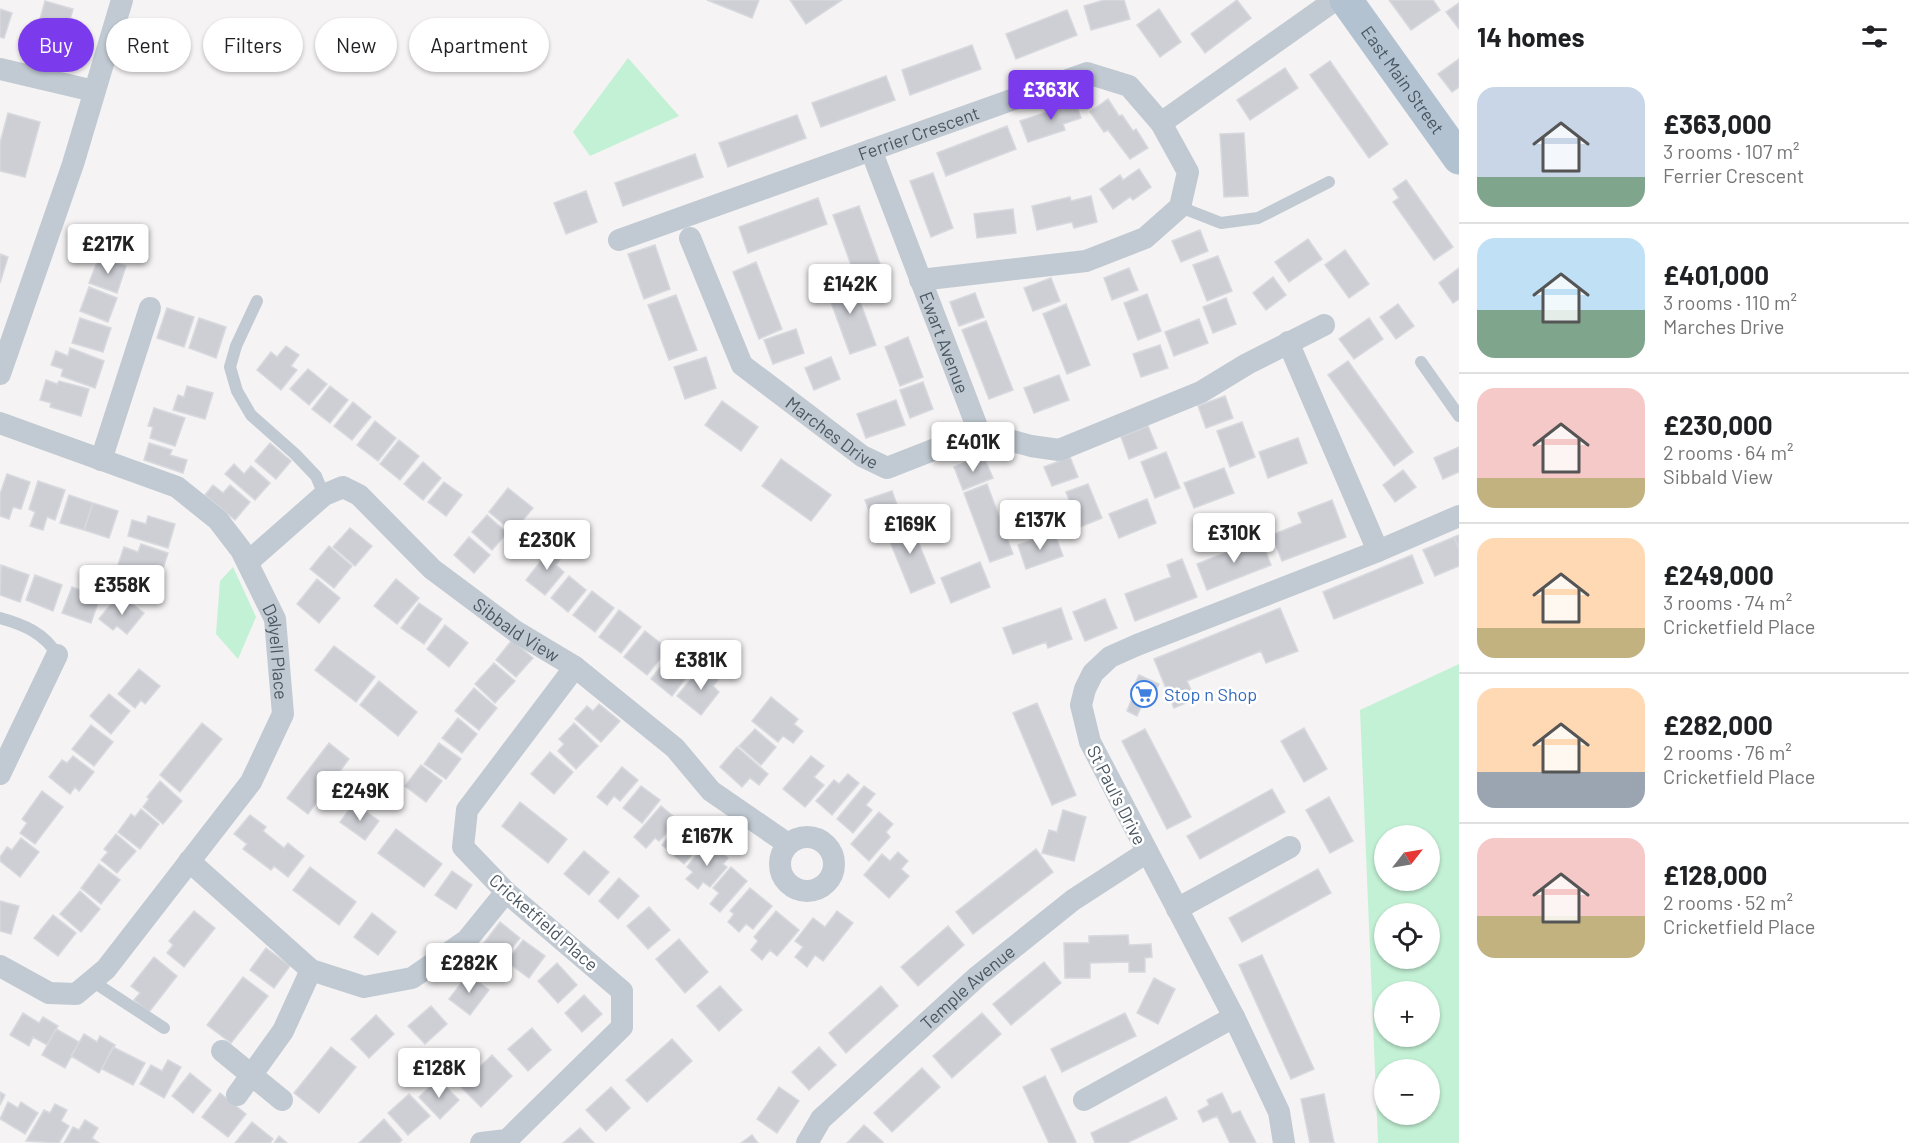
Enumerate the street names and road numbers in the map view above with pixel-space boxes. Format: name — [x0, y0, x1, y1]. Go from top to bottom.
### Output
street label: East Main Street — [1357, 21, 1449, 138]
street label: Ferrier Crescent — [855, 101, 982, 165]
street label: Ewart Avenue — [915, 288, 974, 396]
street label: Marches Drive — [782, 391, 882, 473]
street label: Sibbald View — [469, 593, 564, 666]
street label: Dalyell Place — [258, 600, 293, 700]
street label: St Paul's Drive — [1083, 742, 1151, 848]
street label: Cricketfield Place — [485, 869, 603, 975]
street label: Temple Avenue — [916, 940, 1019, 1034]

